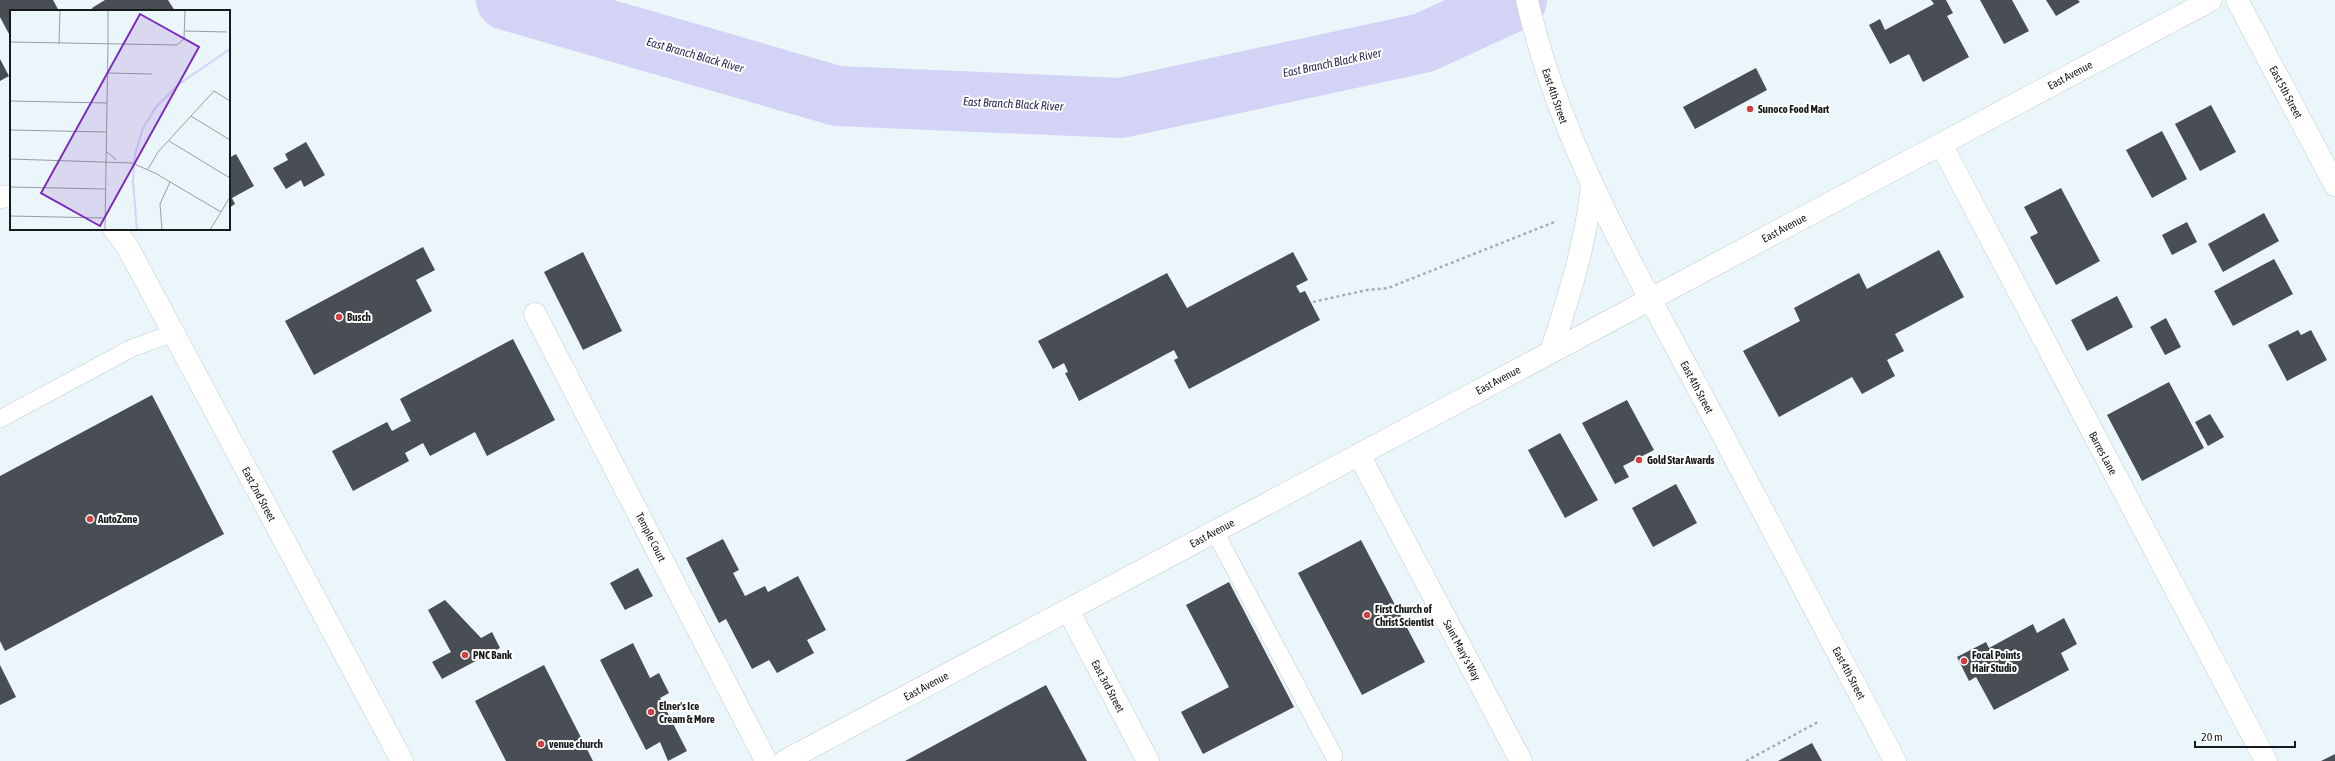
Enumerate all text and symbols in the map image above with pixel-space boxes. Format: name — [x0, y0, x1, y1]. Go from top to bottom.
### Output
inset map — [10, 10, 230, 230]
water label: East Branch Black River — [645, 34, 746, 76]
water label: East Branch Black River — [1281, 46, 1383, 80]
street label: East Avenue — [2046, 58, 2094, 92]
street label: East 5th Street — [2267, 64, 2305, 120]
street label: East 4th Street — [1540, 67, 1570, 125]
water label: East Branch Black River — [962, 94, 1064, 114]
place label: Sunoco Food Mart — [1758, 103, 1830, 115]
marker: Sunoco Food Mart — [1745, 104, 1755, 114]
street label: East Avenue — [1760, 211, 1808, 245]
place label: Busch — [347, 311, 371, 323]
marker: Busch — [334, 312, 344, 322]
street label: East 4th Street — [1678, 359, 1716, 415]
street label: East Avenue — [1474, 363, 1522, 397]
street label: Barres Lane — [2087, 429, 2119, 477]
place label: Gold Star Awards — [1647, 454, 1715, 466]
marker: Gold Star Awards — [1634, 455, 1644, 465]
street label: East 2nd Street — [240, 465, 278, 523]
street label: Temple Court — [634, 511, 668, 563]
place label: AutoZone — [97, 513, 137, 525]
marker: AutoZone — [85, 514, 95, 524]
street label: East Avenue — [1188, 516, 1236, 550]
place label: First Church of Christ Scientist — [1375, 603, 1435, 628]
marker: First Church of Christ Scientist — [1362, 610, 1372, 620]
street label: Saint Mary's Way — [1441, 618, 1483, 683]
street label: East 4th Street — [1830, 645, 1868, 701]
place label: PNC Bank — [473, 649, 512, 661]
place label: Focal Points Hair Studio — [1972, 649, 2020, 674]
marker: PNC Bank — [460, 650, 470, 660]
marker: Focal Points Hair Studio — [1959, 656, 1969, 666]
street label: East 3rd Street — [1089, 658, 1127, 714]
street label: East Avenue — [902, 669, 950, 703]
place label: Elner's Ice Cream & More — [659, 700, 715, 725]
marker: Elner's Ice Cream & More — [646, 707, 656, 717]
scale bar — [2195, 723, 2295, 749]
text: 20 m — [2201, 730, 2223, 744]
place label: venue church — [549, 738, 603, 750]
marker: venue church — [536, 739, 546, 749]

